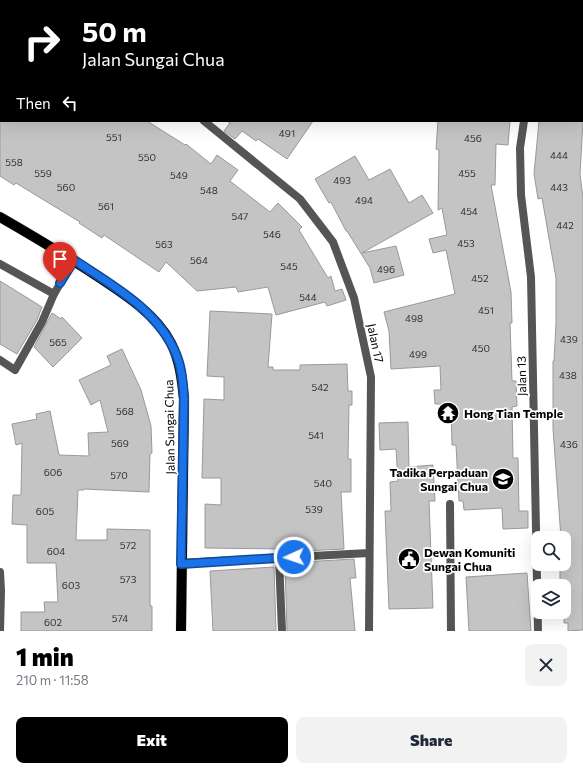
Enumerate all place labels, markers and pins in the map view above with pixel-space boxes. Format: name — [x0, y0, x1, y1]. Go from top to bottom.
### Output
pin — [43, 242, 77, 283]
temple icon: Hong Tian Temple — [435, 400, 461, 426]
place label: Hong Tian Temple — [464, 406, 563, 420]
place label: Tadika Perpaduan Sungai Chua — [389, 465, 488, 493]
school or university icon: Tadika Perpaduan Sungai Chua — [490, 466, 516, 492]
place label: Dewan Komuniti Sungai Chua — [424, 545, 515, 573]
public building icon: Dewan Komuniti Sungai Chua — [396, 546, 422, 572]

